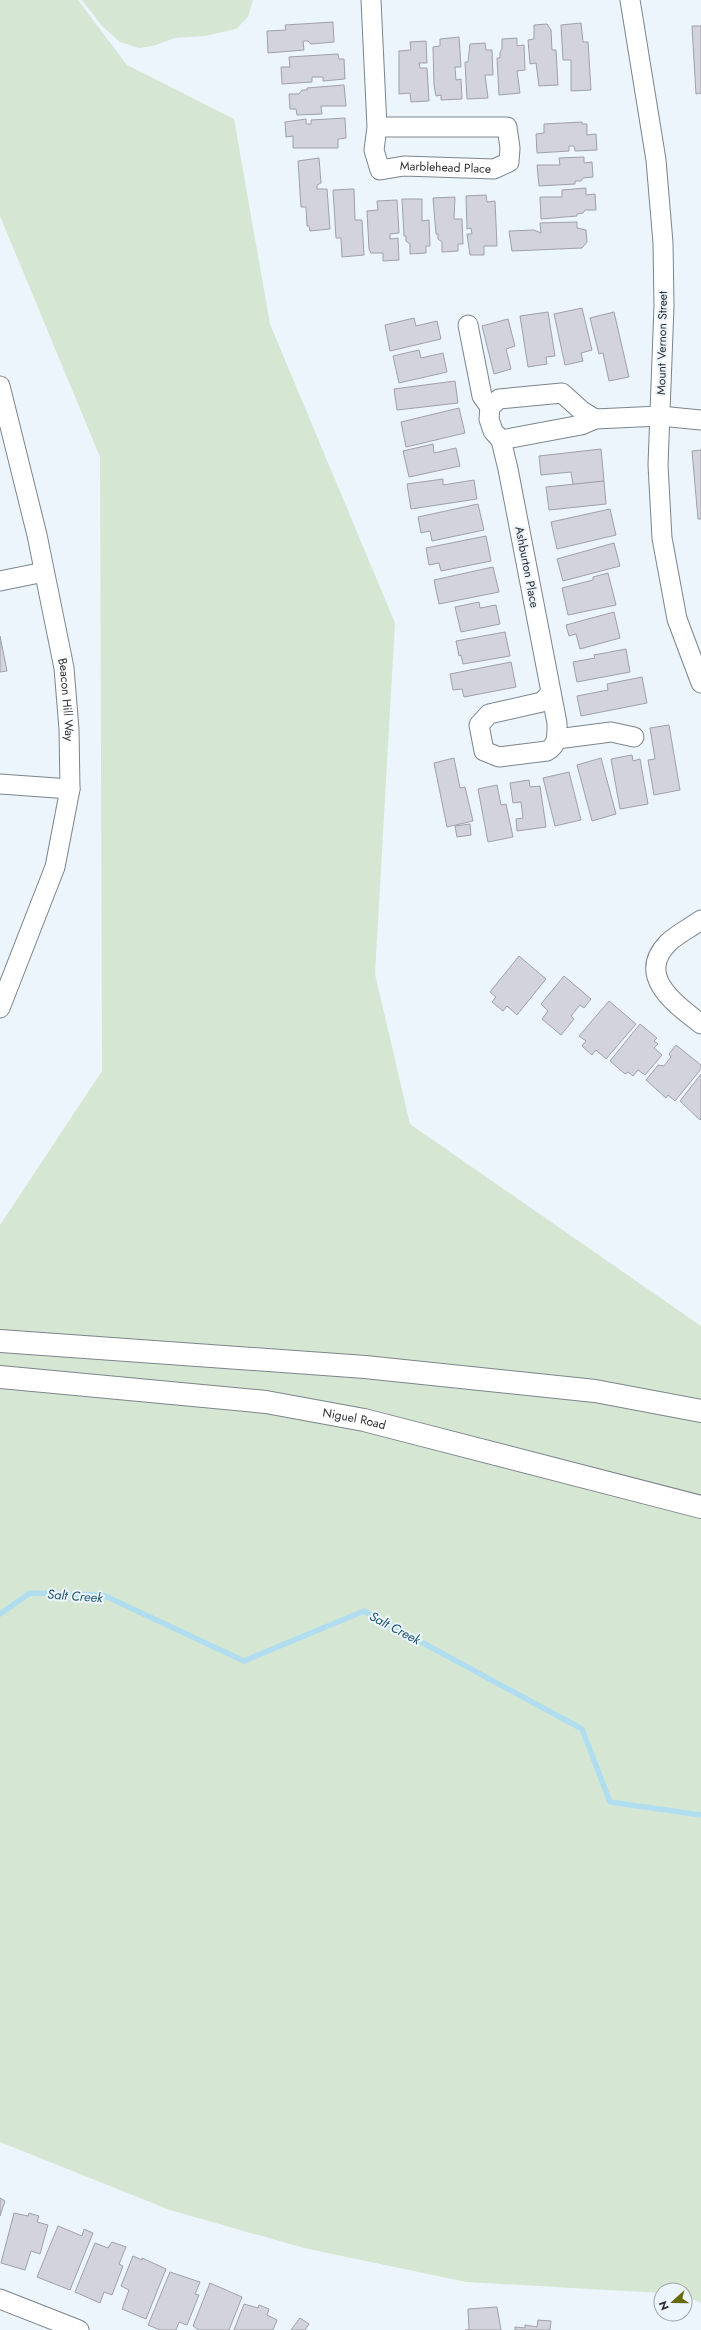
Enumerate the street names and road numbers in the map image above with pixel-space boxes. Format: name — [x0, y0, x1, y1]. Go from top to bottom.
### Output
street label: Marblehead Place — [400, 157, 491, 178]
street label: Mount Vernon Street — [652, 291, 672, 395]
street label: Ashburton Place — [510, 525, 544, 609]
street label: Beacon Hill Way — [53, 656, 78, 742]
street label: Niguel Road — [321, 1404, 388, 1434]

